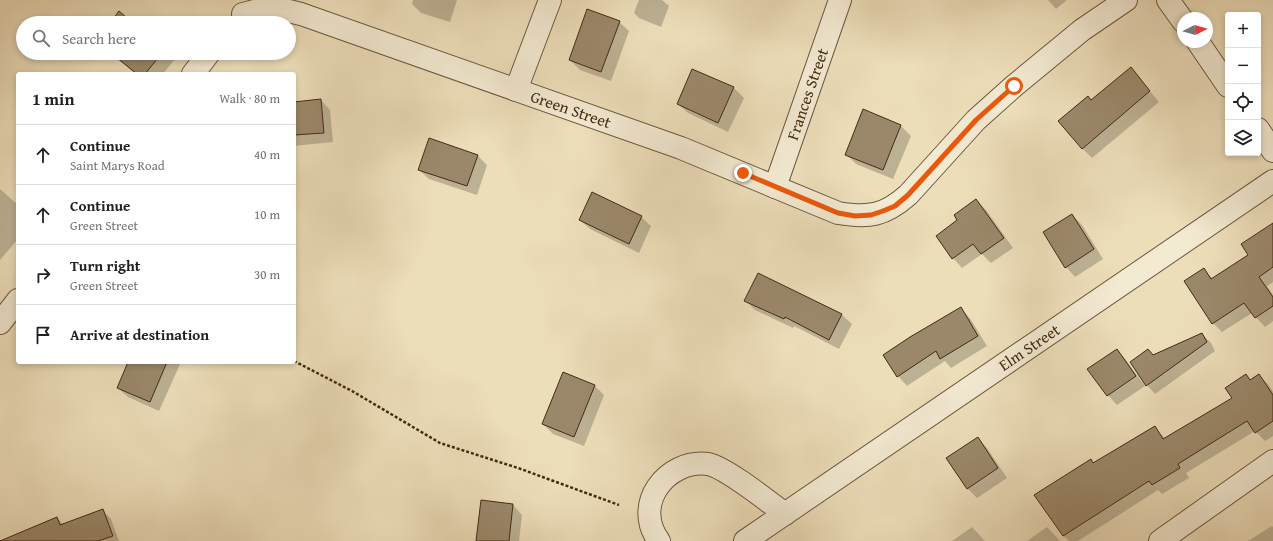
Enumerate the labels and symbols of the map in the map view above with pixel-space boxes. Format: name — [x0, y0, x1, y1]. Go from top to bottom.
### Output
north arrow — [1177, 12, 1213, 48]
street label: Frances Street — [780, 45, 834, 143]
route start — [1005, 77, 1023, 95]
street label: Green Street — [527, 84, 615, 134]
route end — [734, 164, 752, 182]
street label: Elm Street — [993, 317, 1065, 376]

